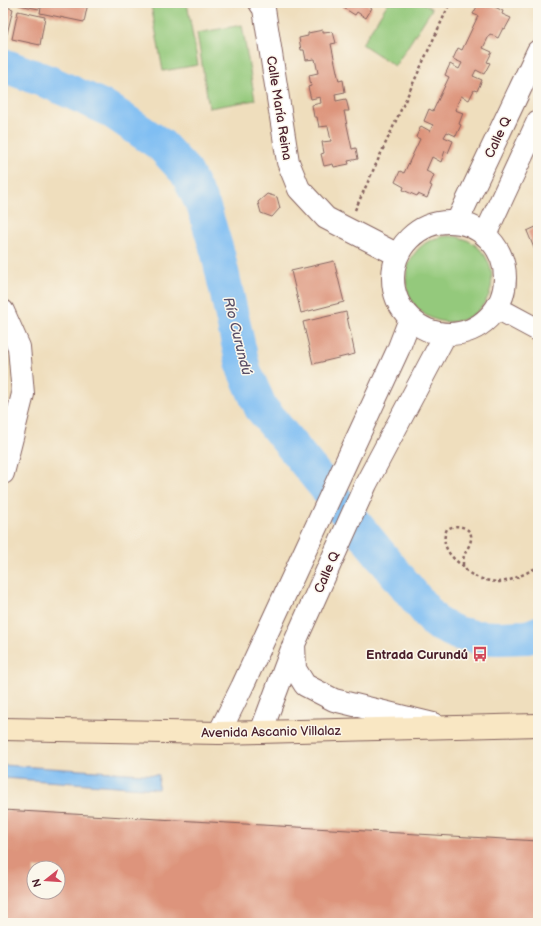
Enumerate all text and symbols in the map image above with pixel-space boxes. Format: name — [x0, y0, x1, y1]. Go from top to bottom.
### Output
street label: Calle María Reina — [263, 55, 295, 161]
street label: Calle Q — [481, 113, 515, 161]
water label: Río Curundú — [220, 295, 255, 377]
street label: Calle Q — [311, 548, 343, 596]
bus stop icon: Entrada Curundú — [471, 645, 489, 663]
place label: Entrada Curundú — [366, 647, 468, 663]
street label: Avenida Ascanio Villalaz — [201, 723, 342, 741]
north arrow — [26, 860, 66, 900]
text: N — [29, 877, 44, 889]

